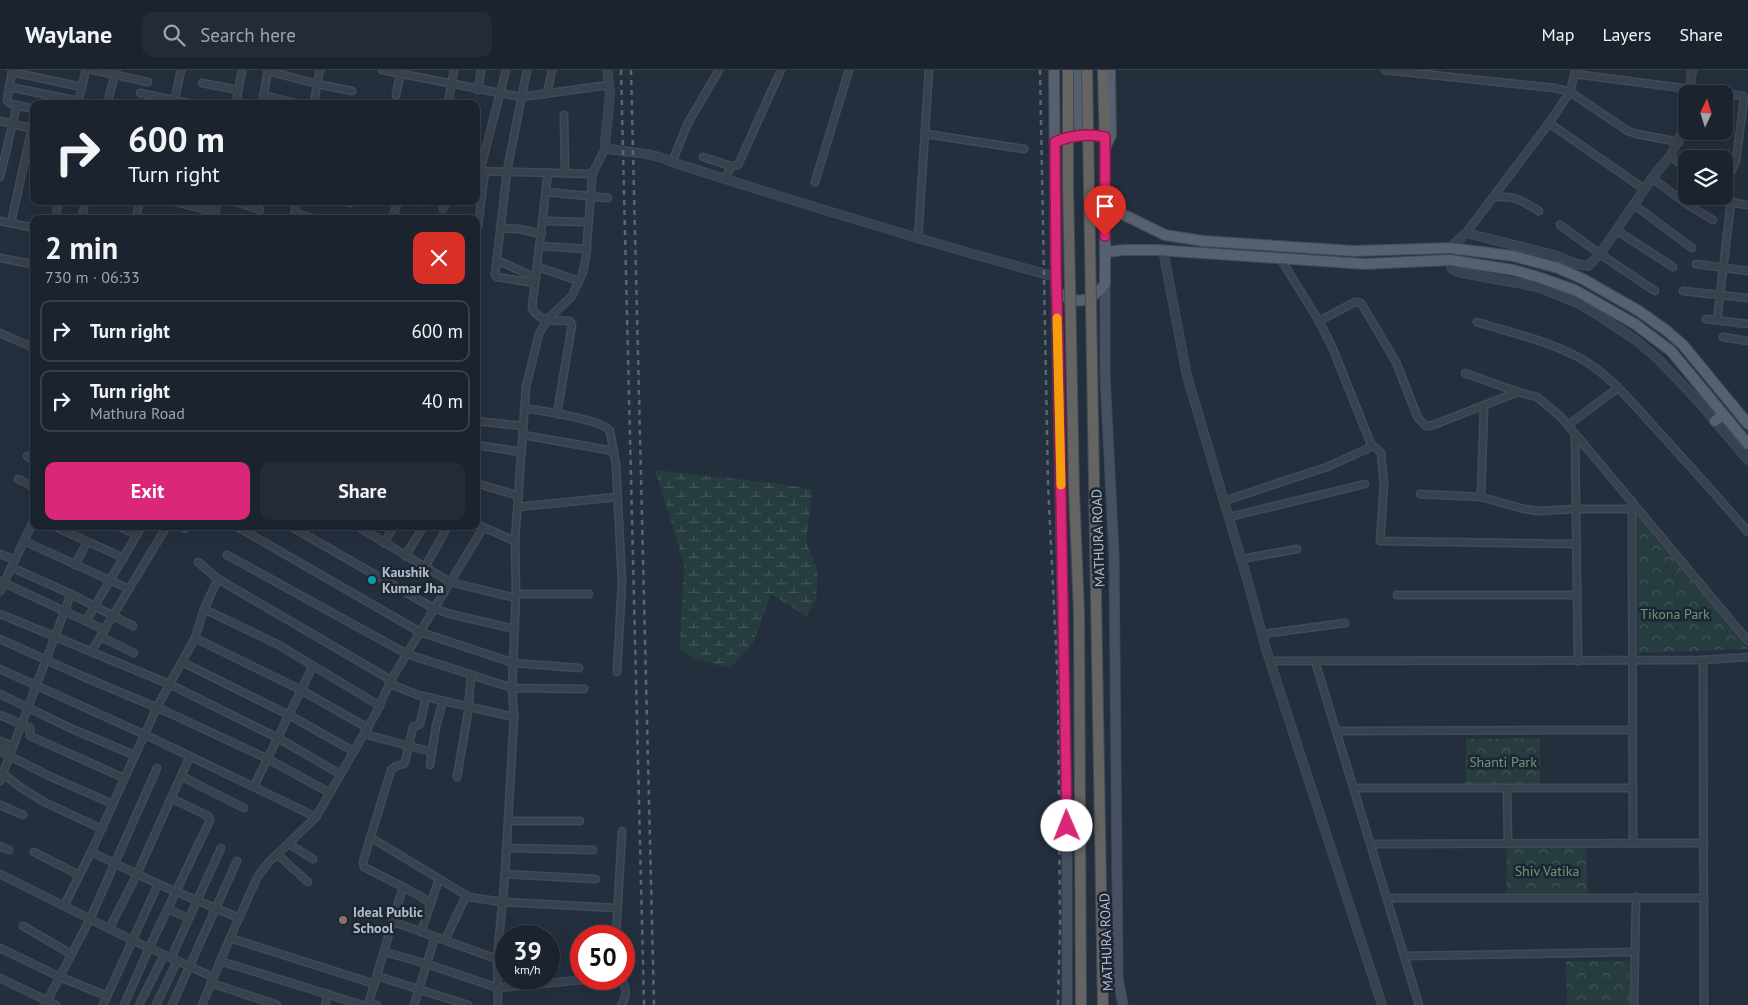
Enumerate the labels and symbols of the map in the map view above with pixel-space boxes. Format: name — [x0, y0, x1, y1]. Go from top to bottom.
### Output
north arrow — [1678, 85, 1732, 140]
pin — [1084, 185, 1126, 236]
street label: MATHURA ROAD — [1087, 489, 1109, 587]
place label: Kaushik Kumar Jha — [382, 563, 444, 597]
marker: Kaushik Kumar Jha — [366, 574, 378, 586]
park label: Tikona Park — [1640, 605, 1710, 623]
park label: Shanti Park — [1469, 753, 1537, 771]
position arrow — [1040, 799, 1092, 851]
park label: Shiv Vatika — [1515, 862, 1579, 880]
street label: MATHURA ROAD — [1095, 893, 1117, 991]
place label: Ideal Public School — [353, 903, 423, 937]
marker: Ideal Public School — [337, 914, 349, 926]
speed limit sign: 50 — [570, 925, 635, 990]

